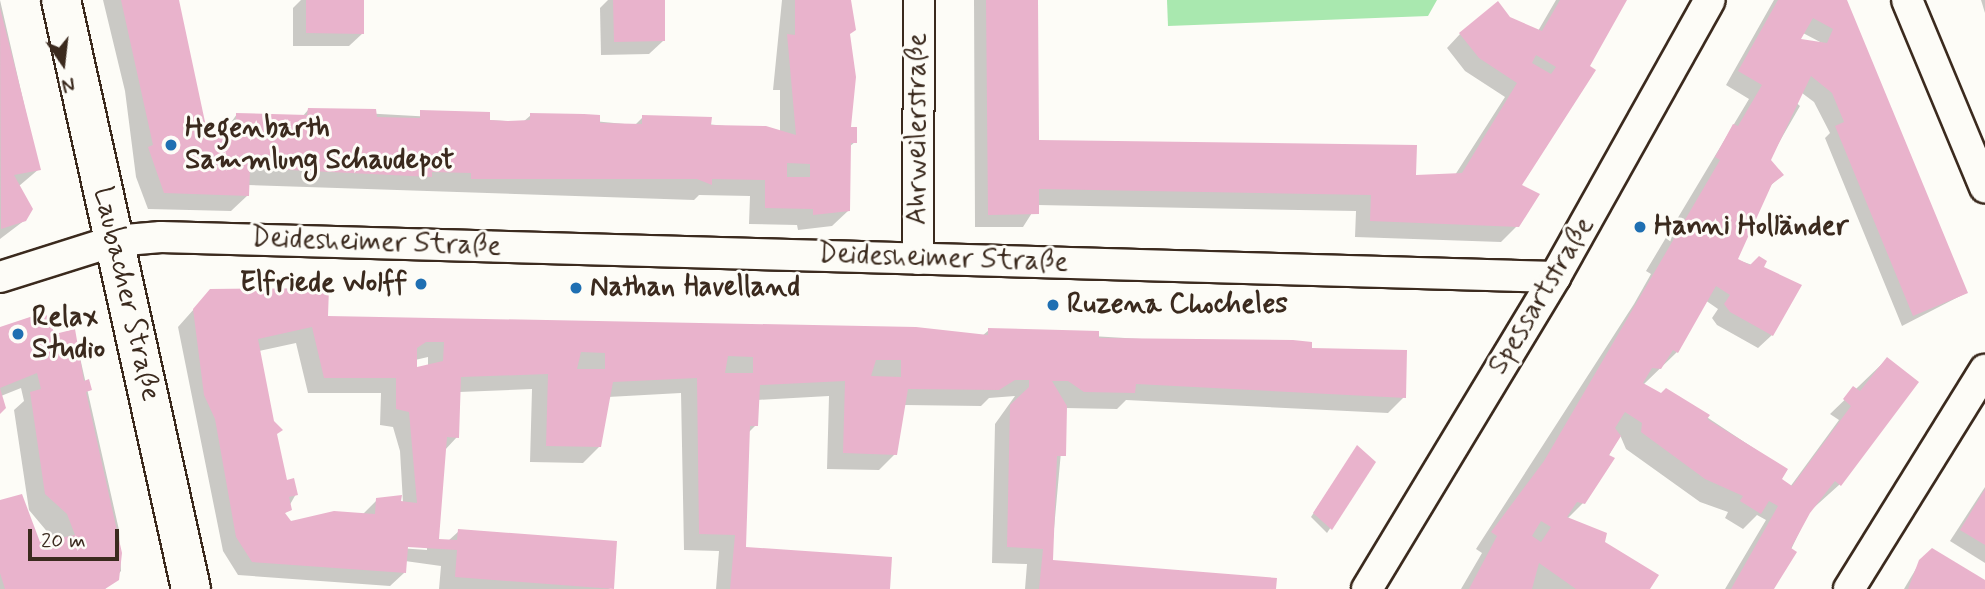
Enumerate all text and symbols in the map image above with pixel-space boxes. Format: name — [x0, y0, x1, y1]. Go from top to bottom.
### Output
north arrow — [28, 28, 98, 98]
street label: Ahrweilerstraße — [901, 33, 935, 225]
text: N — [59, 70, 77, 98]
place label: Hegenbarth Sammlung Schaudepot — [185, 112, 454, 178]
marker: Hegenbarth Sammlung Schaudepot — [163, 137, 179, 153]
street label: Laubacher Straße — [85, 184, 167, 404]
place label: Hanni Holländer — [1654, 210, 1850, 244]
street label: Spessartstraße — [1482, 211, 1602, 381]
marker: Hanni Holländer — [1632, 219, 1648, 235]
street label: Deidesheimer Straße — [253, 222, 499, 264]
street label: Deidesheimer Straße — [820, 238, 1066, 280]
place label: Elfriede Wolff — [237, 267, 407, 301]
place label: Nathan Havelland — [590, 271, 801, 305]
marker: Elfriede Wolff — [413, 276, 429, 292]
marker: Nathan Havelland — [568, 280, 584, 296]
place label: Ruzena Chocheles — [1067, 288, 1288, 322]
marker: Ruzena Chocheles — [1045, 297, 1061, 313]
place label: Relax Studio — [32, 301, 105, 367]
marker: Relax Studio — [10, 326, 26, 342]
scale bar — [32, 516, 122, 560]
text: 20 m — [41, 527, 86, 555]

